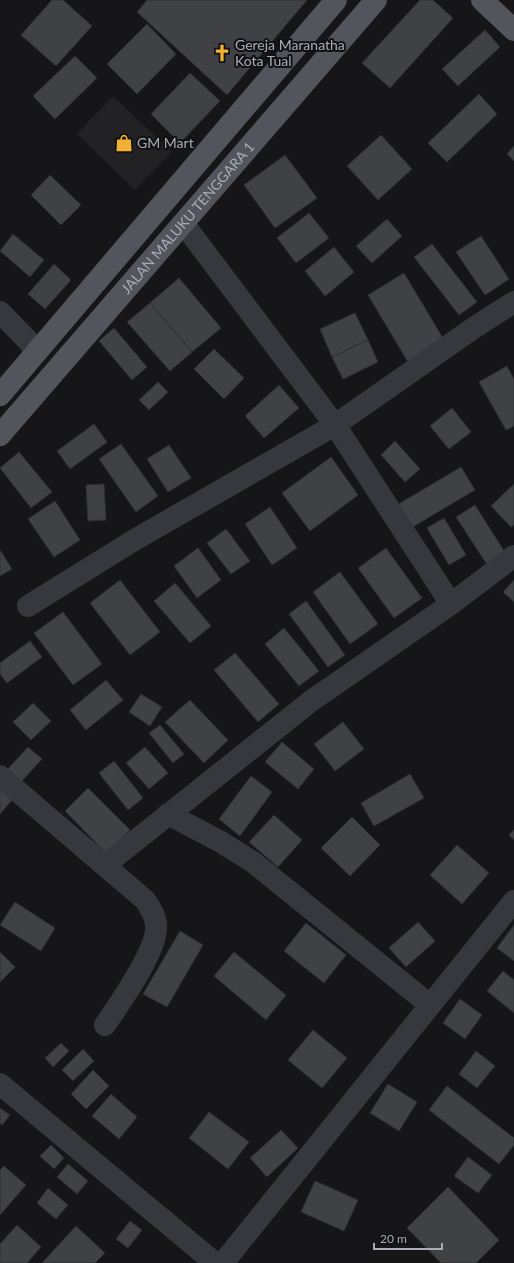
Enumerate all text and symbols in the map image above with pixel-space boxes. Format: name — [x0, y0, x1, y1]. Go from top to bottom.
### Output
place label: Gereja Maranatha Kota Tual — [235, 36, 345, 69]
church icon: Gereja Maranatha Kota Tual — [212, 43, 232, 63]
shop icon: GM Mart — [114, 133, 134, 153]
place label: GM Mart — [137, 134, 194, 151]
street label: JALAN MALUKU TENGGARA 1 — [117, 138, 258, 297]
scale bar — [374, 1225, 442, 1251]
text: 20 m — [380, 1231, 407, 1246]

